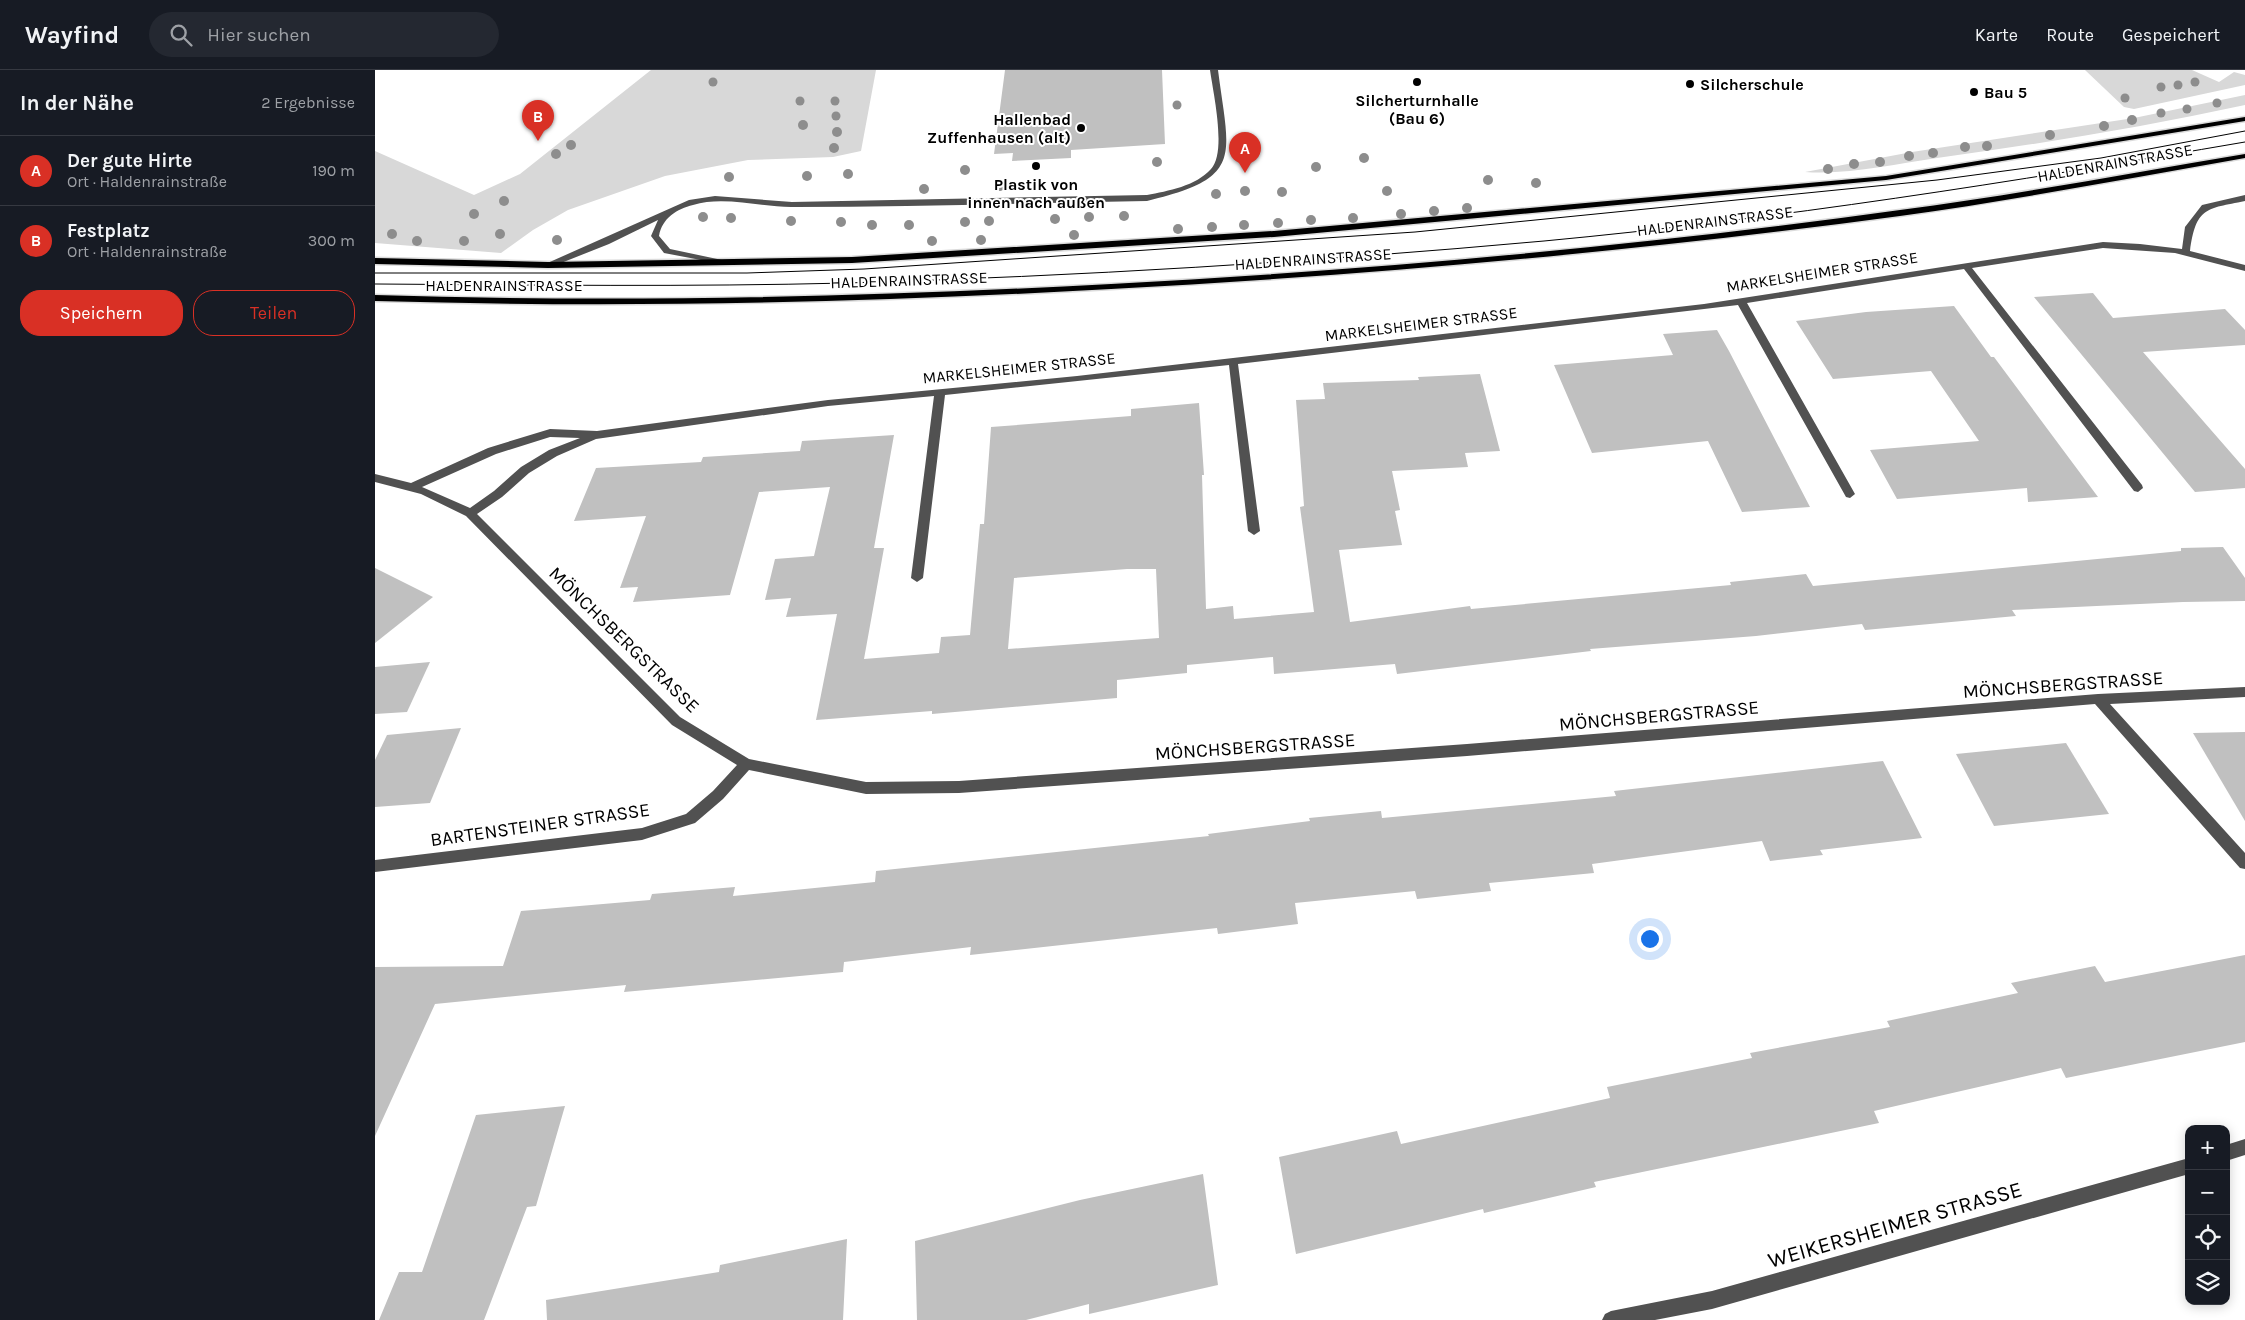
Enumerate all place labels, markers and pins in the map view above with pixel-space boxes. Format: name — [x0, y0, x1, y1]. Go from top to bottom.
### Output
place label: Silcherschule — [1700, 75, 1804, 94]
marker: Silcherturnhalle (Bau 6) — [1411, 76, 1423, 88]
marker: Silcherschule — [1684, 78, 1696, 90]
place label: Bau 5 — [1984, 83, 2027, 102]
marker: Bau 5 — [1968, 86, 1980, 98]
place label: Silcherturnhalle (Bau 6) — [1355, 91, 1479, 128]
pin: B — [522, 100, 554, 141]
place label: Hallenbad Zuffenhausen (alt) — [927, 110, 1071, 147]
marker: Hallenbad Zuffenhausen (alt) — [1075, 122, 1087, 134]
pin: A — [1229, 132, 1261, 173]
marker: Plastik von innen nach außen — [1030, 160, 1042, 172]
place label: Plastik von innen nach außen — [967, 175, 1105, 212]

